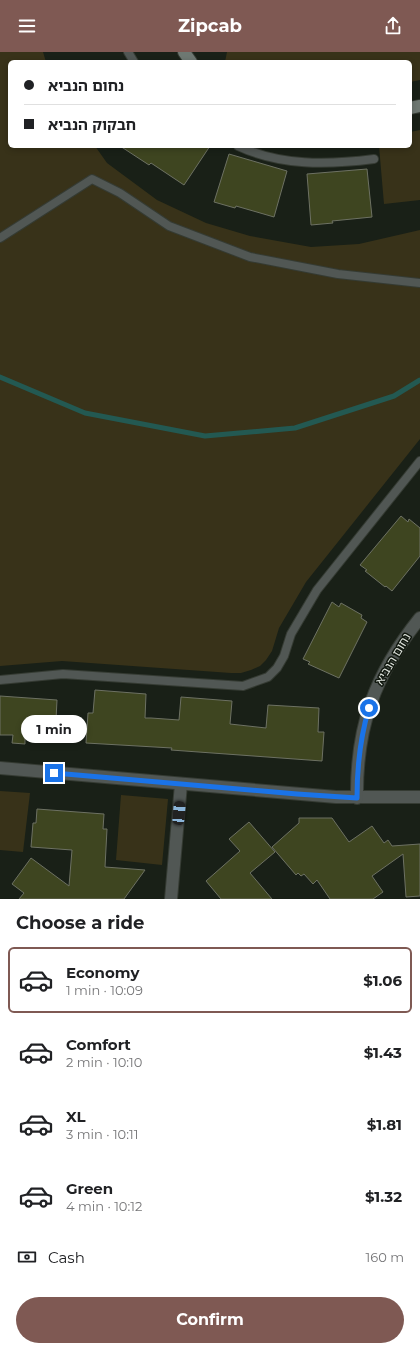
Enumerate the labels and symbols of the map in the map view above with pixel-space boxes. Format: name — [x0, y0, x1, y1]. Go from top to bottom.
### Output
street label: נחום הנביא — [371, 630, 414, 687]
route start — [360, 699, 378, 717]
callout: 1 min — [21, 715, 87, 743]
route end — [45, 764, 63, 782]
car — [172, 801, 186, 825]

